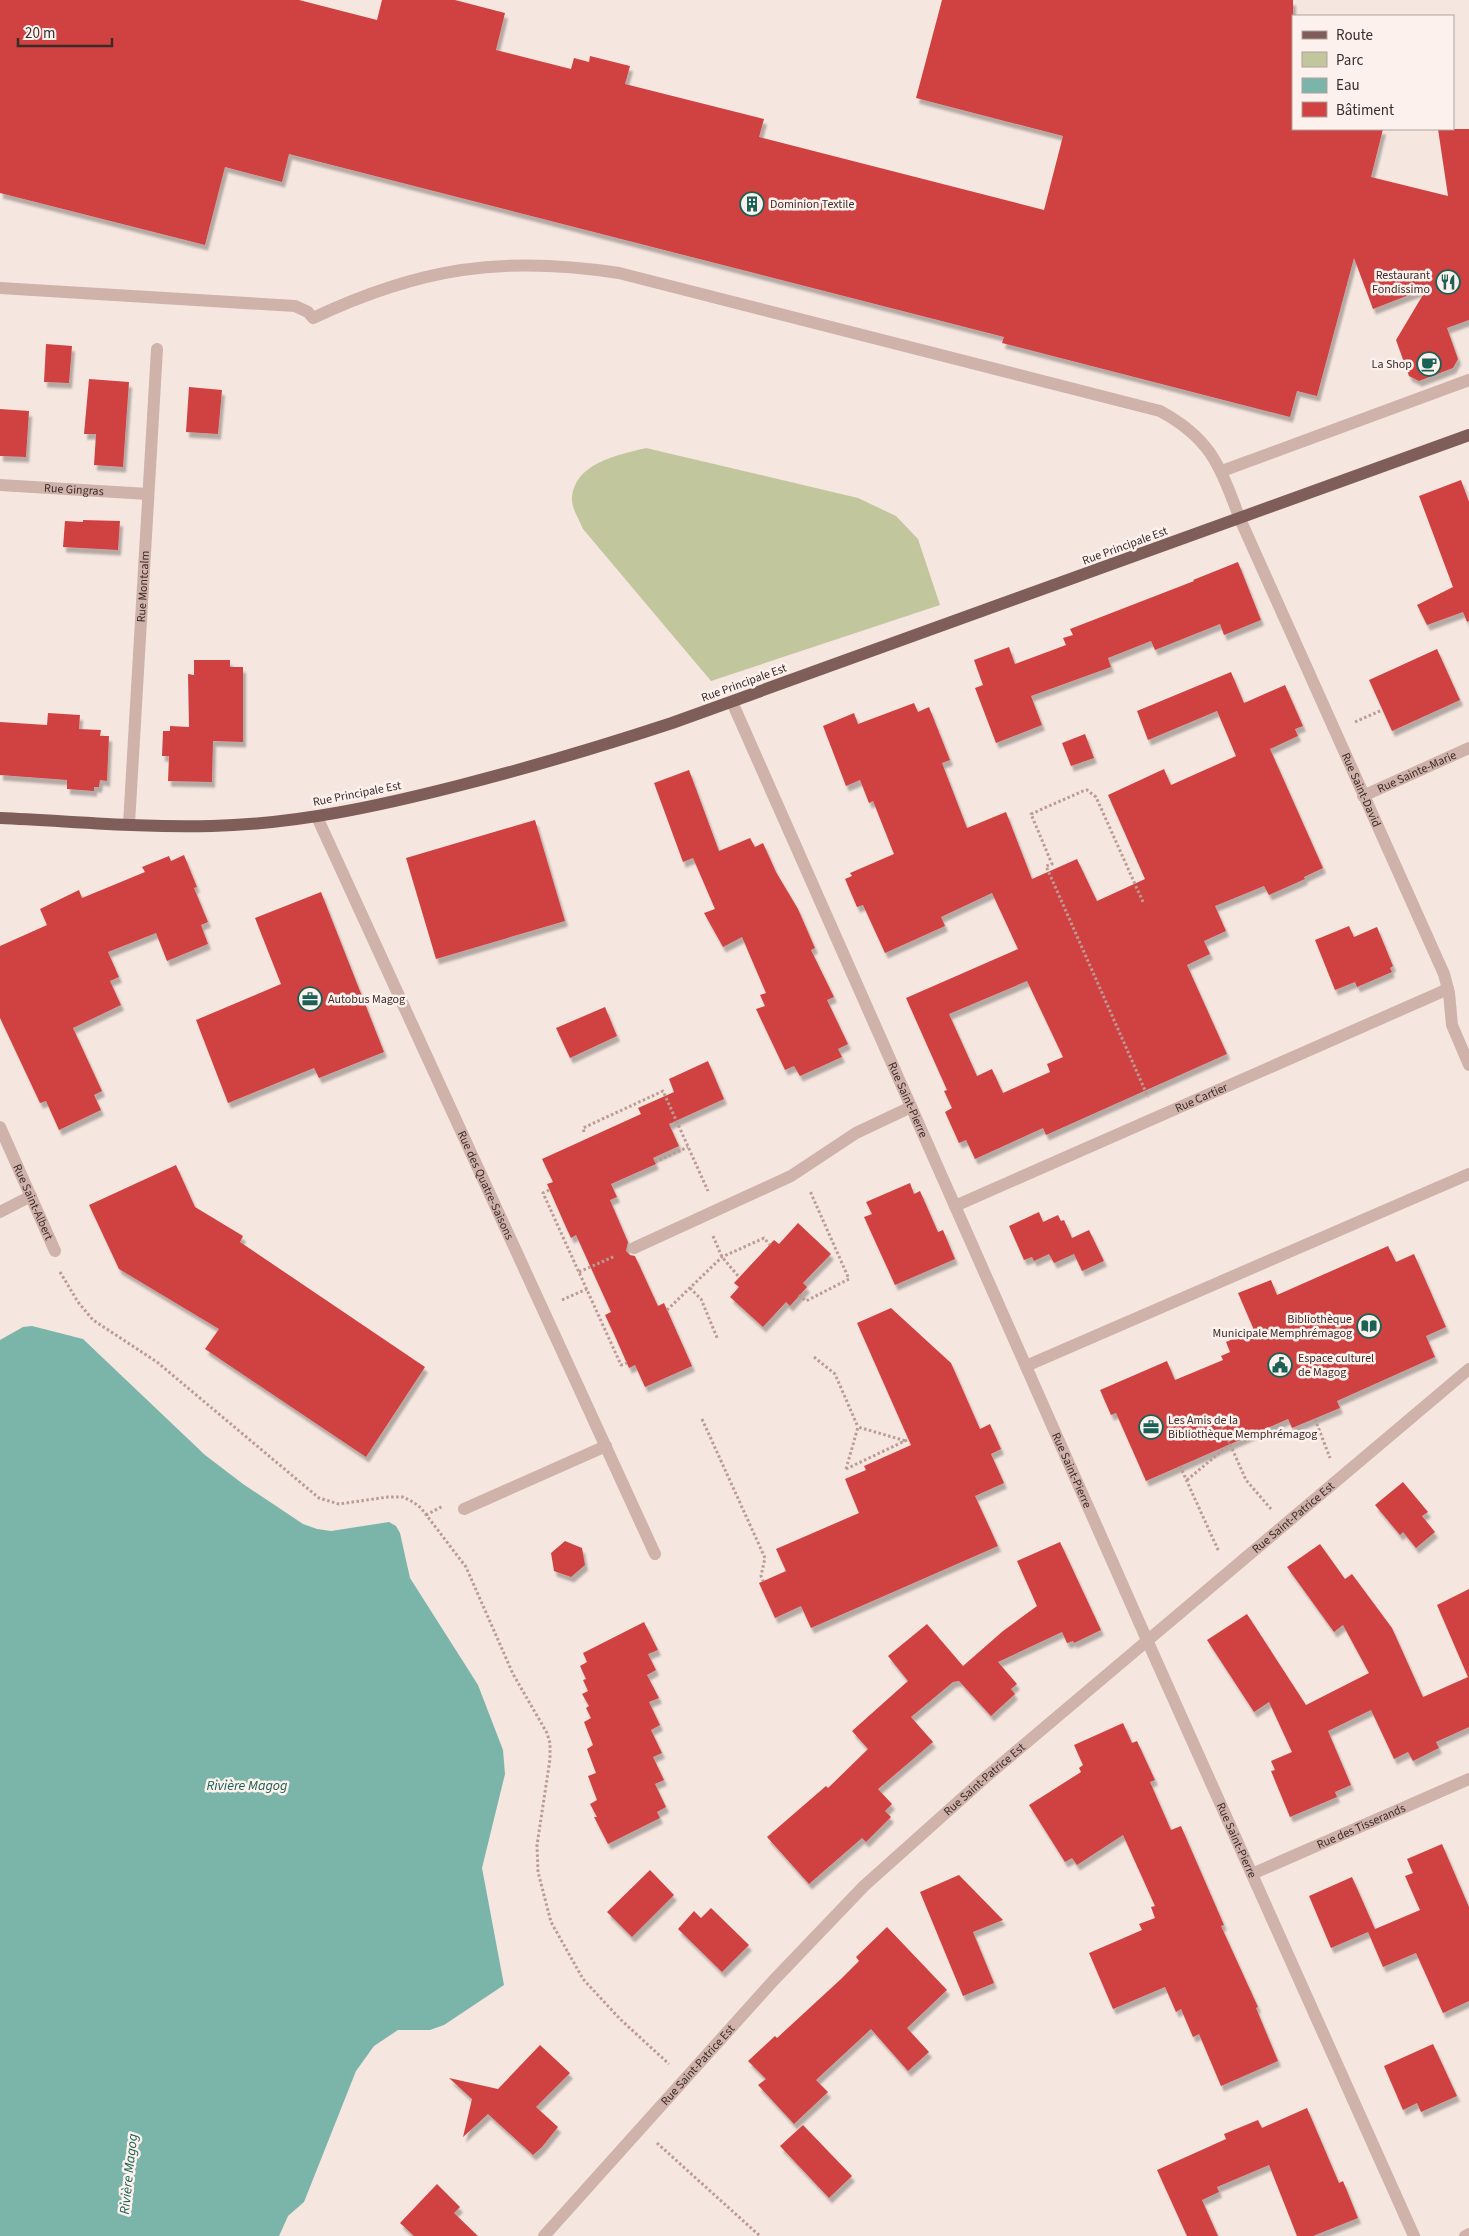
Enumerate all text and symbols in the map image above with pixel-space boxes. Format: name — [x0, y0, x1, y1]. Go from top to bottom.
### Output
scale bar — [18, 15, 111, 47]
legend — [1292, 15, 1454, 130]
text: 20 m — [25, 23, 55, 44]
text: Route — [1336, 25, 1373, 46]
text: Parc — [1336, 50, 1363, 71]
text: Eau — [1336, 75, 1360, 96]
text: Bâtiment — [1336, 100, 1394, 121]
building icon: Dominion Textile — [739, 191, 765, 217]
place label: Dominion Textile — [770, 196, 854, 213]
place label: Restaurant Fondissimo — [1372, 267, 1430, 298]
restaurant icon: Restaurant Fondissimo — [1435, 269, 1461, 295]
cafe icon: La Shop — [1416, 351, 1442, 377]
place label: La Shop — [1372, 356, 1412, 373]
street label: Rue Gingras — [44, 479, 104, 500]
street label: Rue Principale Est — [1080, 523, 1170, 569]
street label: Rue Montcalm — [132, 550, 154, 623]
street label: Rue Principale Est — [699, 660, 789, 706]
street label: Rue Sainte-Marie — [1374, 746, 1459, 797]
street label: Rue Saint-David — [1337, 750, 1385, 830]
street label: Rue Principale Est — [311, 777, 403, 811]
office icon: Autobus Magog — [297, 986, 323, 1012]
place label: Autobus Magog — [328, 991, 405, 1008]
street label: Rue Saint-Pierre — [884, 1059, 932, 1140]
street label: Rue Cartier — [1172, 1078, 1231, 1117]
street label: Rue des Quatre-Saisons — [453, 1128, 518, 1243]
street label: Rue Saint-Albert — [9, 1161, 58, 1243]
place label: Bibliothèque Municipale Memphrémagog — [1213, 1311, 1352, 1342]
library icon: Bibliothèque Municipale Memphrémagog — [1356, 1313, 1382, 1339]
place label: Espace culturel de Magog — [1298, 1350, 1374, 1381]
public building icon: Espace culturel de Magog — [1267, 1352, 1293, 1378]
place label: Les Amis de la Bibliothèque Memphrémagog — [1168, 1412, 1317, 1443]
office icon: Les Amis de la Bibliothèque Memphrémagog — [1138, 1414, 1164, 1440]
street label: Rue Saint-Pierre — [1048, 1430, 1096, 1511]
street label: Rue Saint-Patrice Est — [1248, 1478, 1338, 1557]
street label: Rue Saint-Patrice Est — [940, 1739, 1029, 1820]
water label: Rivière Magog — [207, 1776, 288, 1796]
street label: Rue des Tisserands — [1314, 1799, 1408, 1853]
street label: Rue Saint-Pierre — [1212, 1800, 1261, 1881]
street label: Rue Saint-Patrice Est — [657, 2021, 739, 2109]
water label: Rivière Magog — [115, 2133, 143, 2215]

